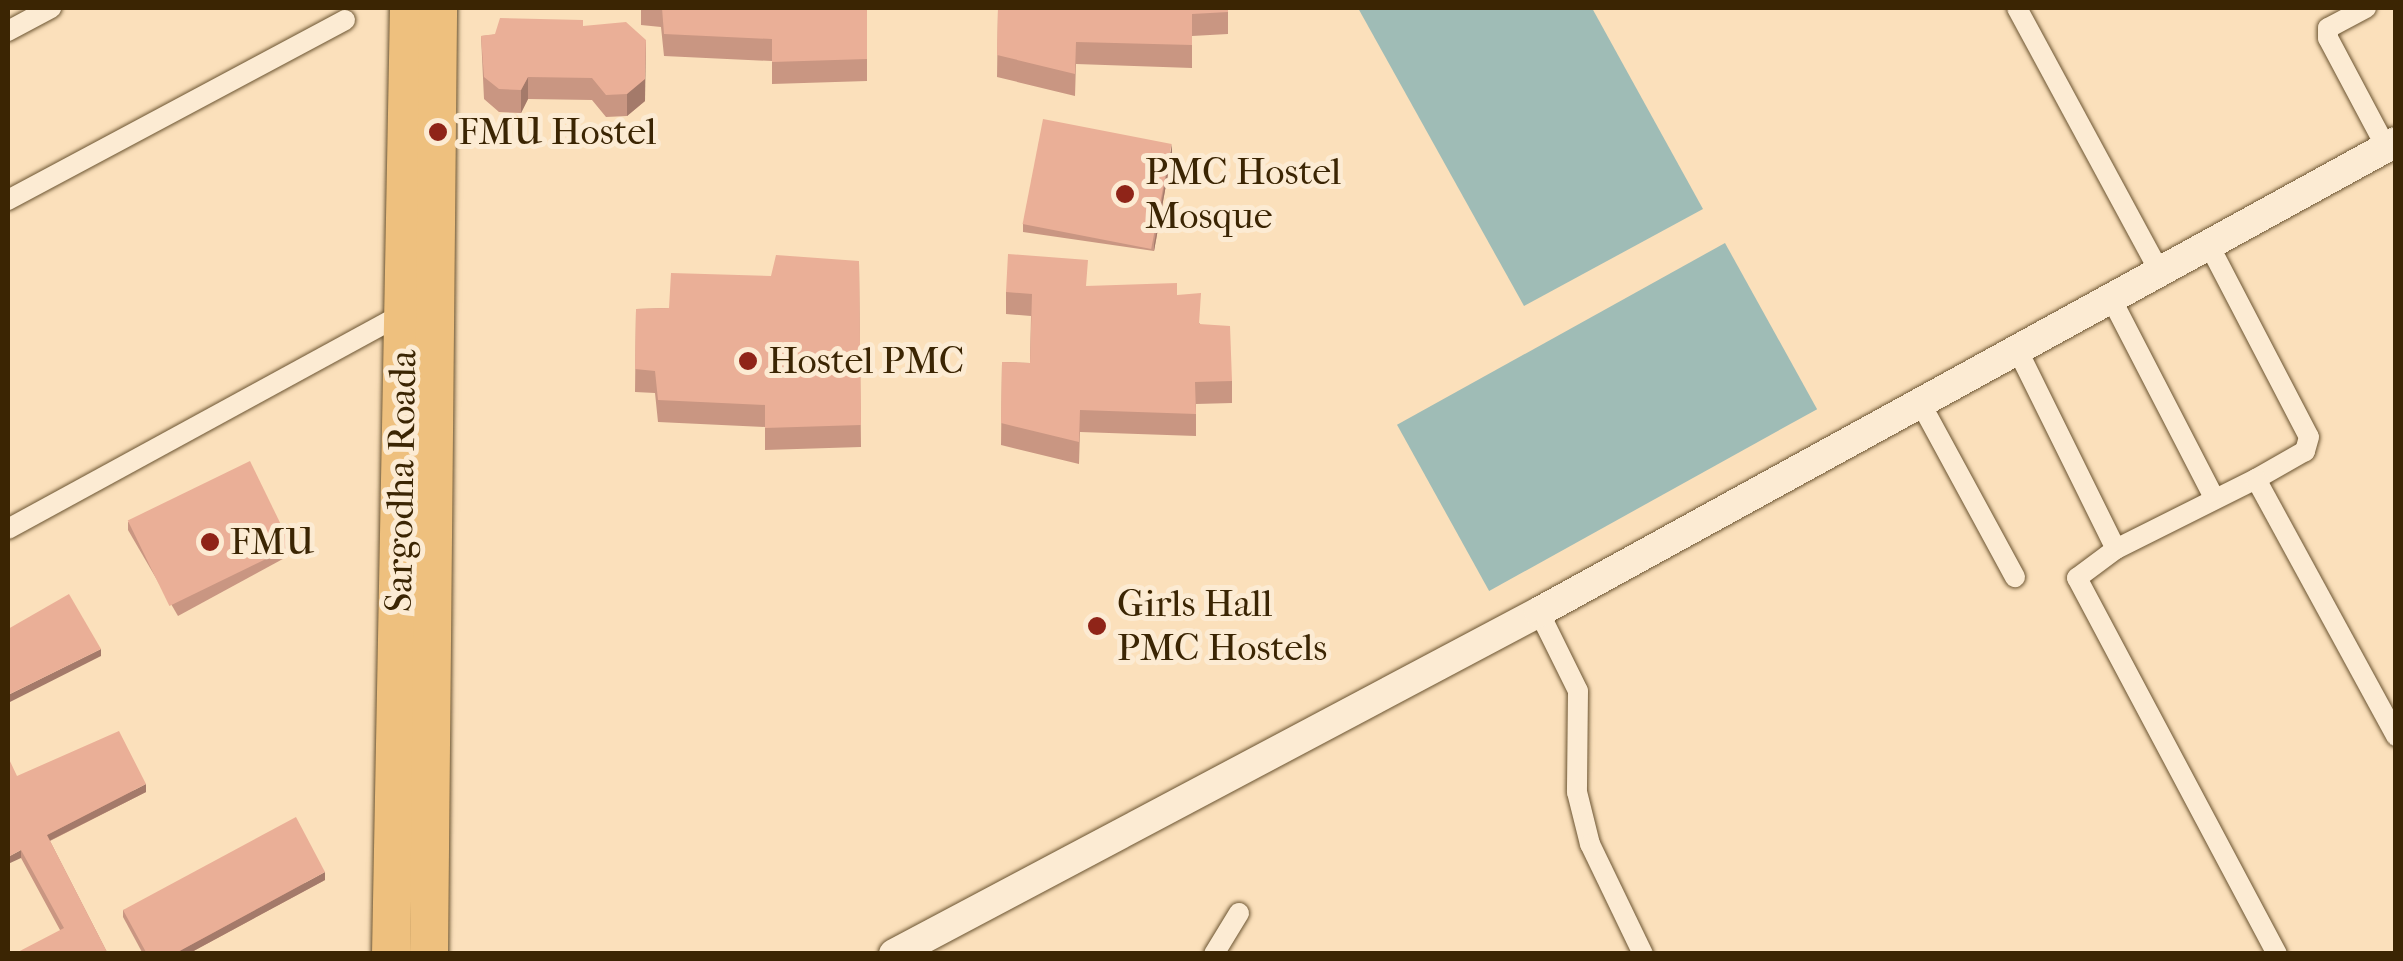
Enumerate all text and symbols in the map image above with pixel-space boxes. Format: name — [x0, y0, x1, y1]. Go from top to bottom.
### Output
place label: FMU Hostel — [458, 109, 656, 155]
marker: FMU Hostel — [427, 121, 449, 143]
place label: PMC Hostel Mosque — [1145, 149, 1341, 238]
marker: PMC Hostel Mosque — [1114, 183, 1136, 205]
place label: Hostel PMC — [768, 338, 964, 384]
street label: Sargodha Roada — [376, 349, 426, 613]
marker: Hostel PMC — [737, 350, 759, 372]
place label: FMU — [230, 519, 315, 565]
marker: FMU — [199, 531, 221, 553]
place label: Girls Hall PMC Hostels — [1117, 581, 1327, 670]
marker: Girls Hall PMC Hostels — [1086, 615, 1108, 637]

